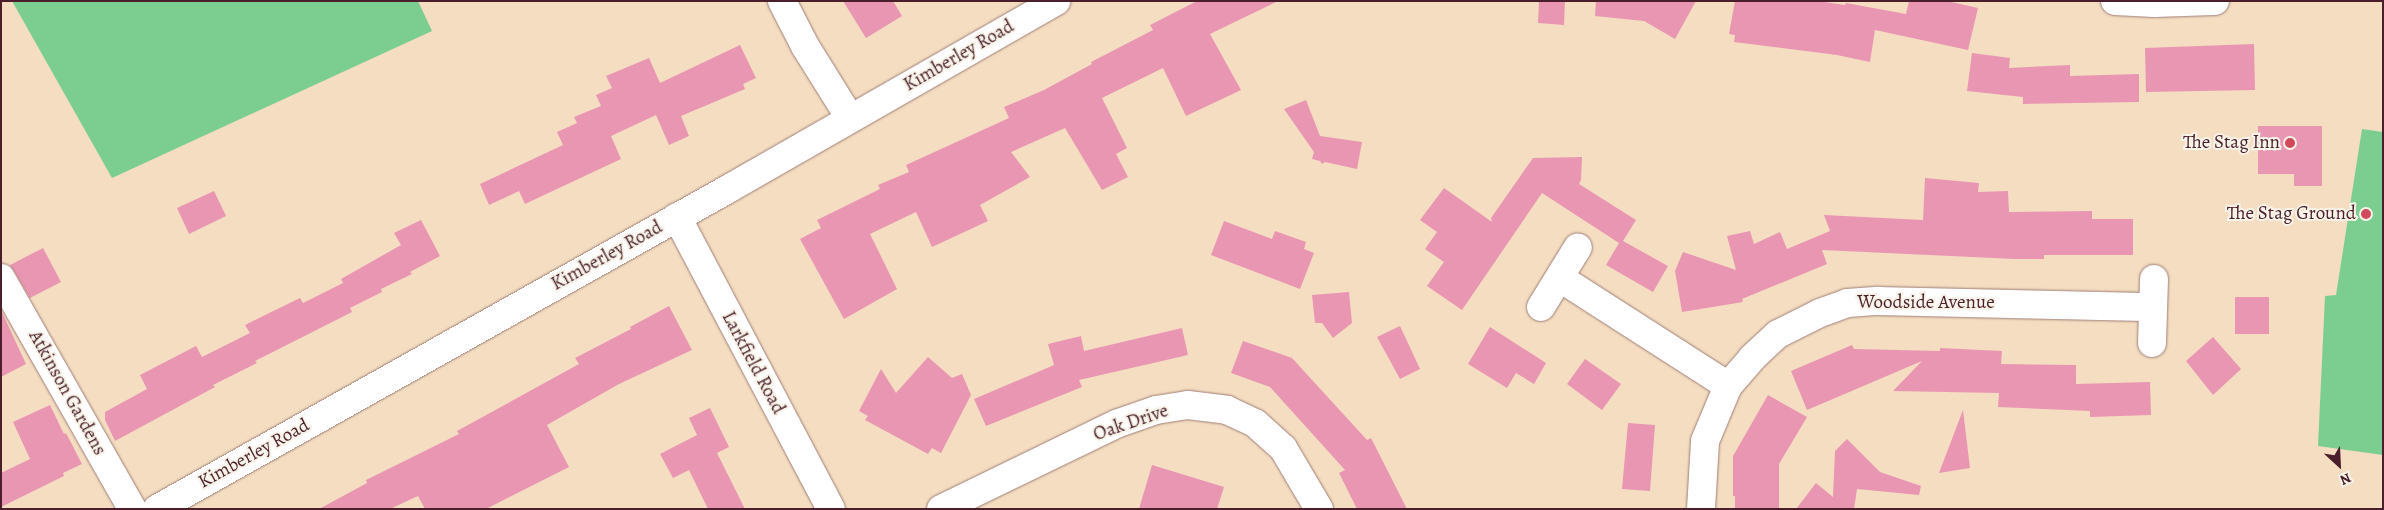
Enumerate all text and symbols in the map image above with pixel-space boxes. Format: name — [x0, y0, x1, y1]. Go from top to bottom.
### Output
street label: Kimberley Road — [900, 15, 1018, 97]
place label: The Stag Inn — [2183, 132, 2280, 154]
marker: The Stag Inn — [2284, 137, 2296, 149]
place label: The Stag Ground — [2227, 203, 2356, 225]
marker: The Stag Ground — [2360, 208, 2372, 220]
street label: Kimberley Road — [547, 216, 667, 296]
street label: Woodside Avenue — [1857, 292, 1995, 314]
street label: Larkfield Road — [716, 308, 790, 418]
street label: Atkinson Gardens — [23, 327, 111, 459]
street label: Oak Drive — [1090, 400, 1172, 446]
street label: Kimberley Road — [194, 414, 314, 494]
north arrow — [2314, 440, 2364, 490]
text: N — [2337, 468, 2354, 490]

